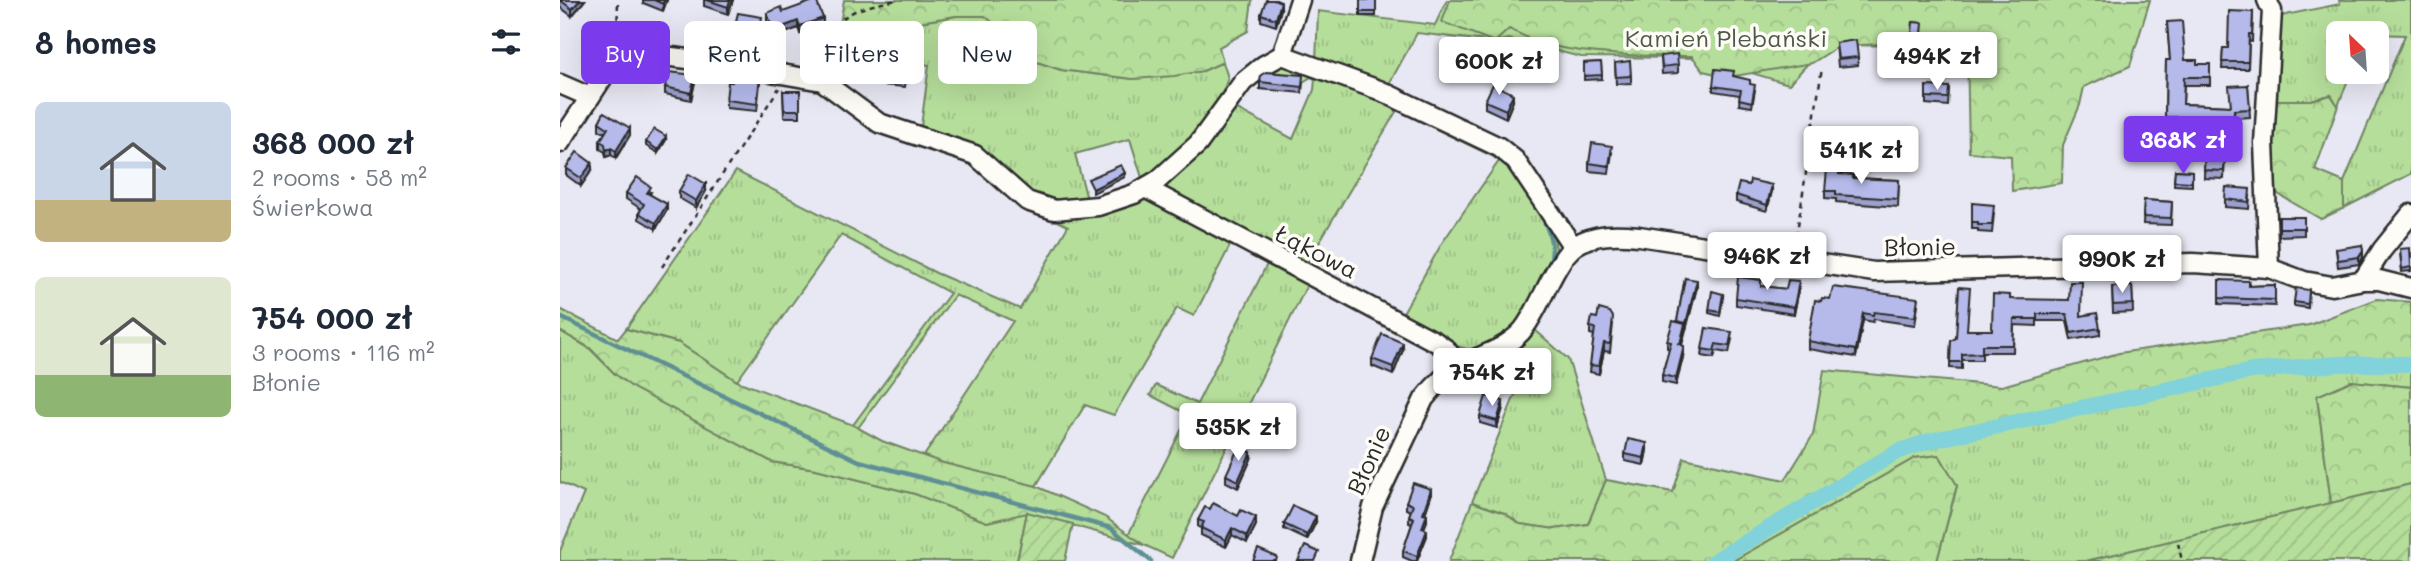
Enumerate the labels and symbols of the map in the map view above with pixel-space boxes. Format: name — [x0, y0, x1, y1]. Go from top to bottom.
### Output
north arrow — [2326, 21, 2389, 84]
park label: Kamień Plebański — [1625, 22, 1827, 53]
pin: 494K zł — [1872, 32, 2002, 92]
pin: 600K zł — [1434, 38, 1564, 97]
pin: 368K zł — [2118, 116, 2248, 176]
pin: 541K zł — [1796, 127, 1926, 186]
street label: Łąkowa — [1271, 217, 1363, 285]
street label: Błonie — [1884, 230, 1956, 262]
pin: 946K zł — [1702, 232, 1832, 292]
pin: 990K zł — [2057, 236, 2187, 295]
pin: 754K zł — [1427, 348, 1557, 408]
pin: 535K zł — [1173, 404, 1303, 463]
street label: Błonie — [1339, 421, 1397, 499]

